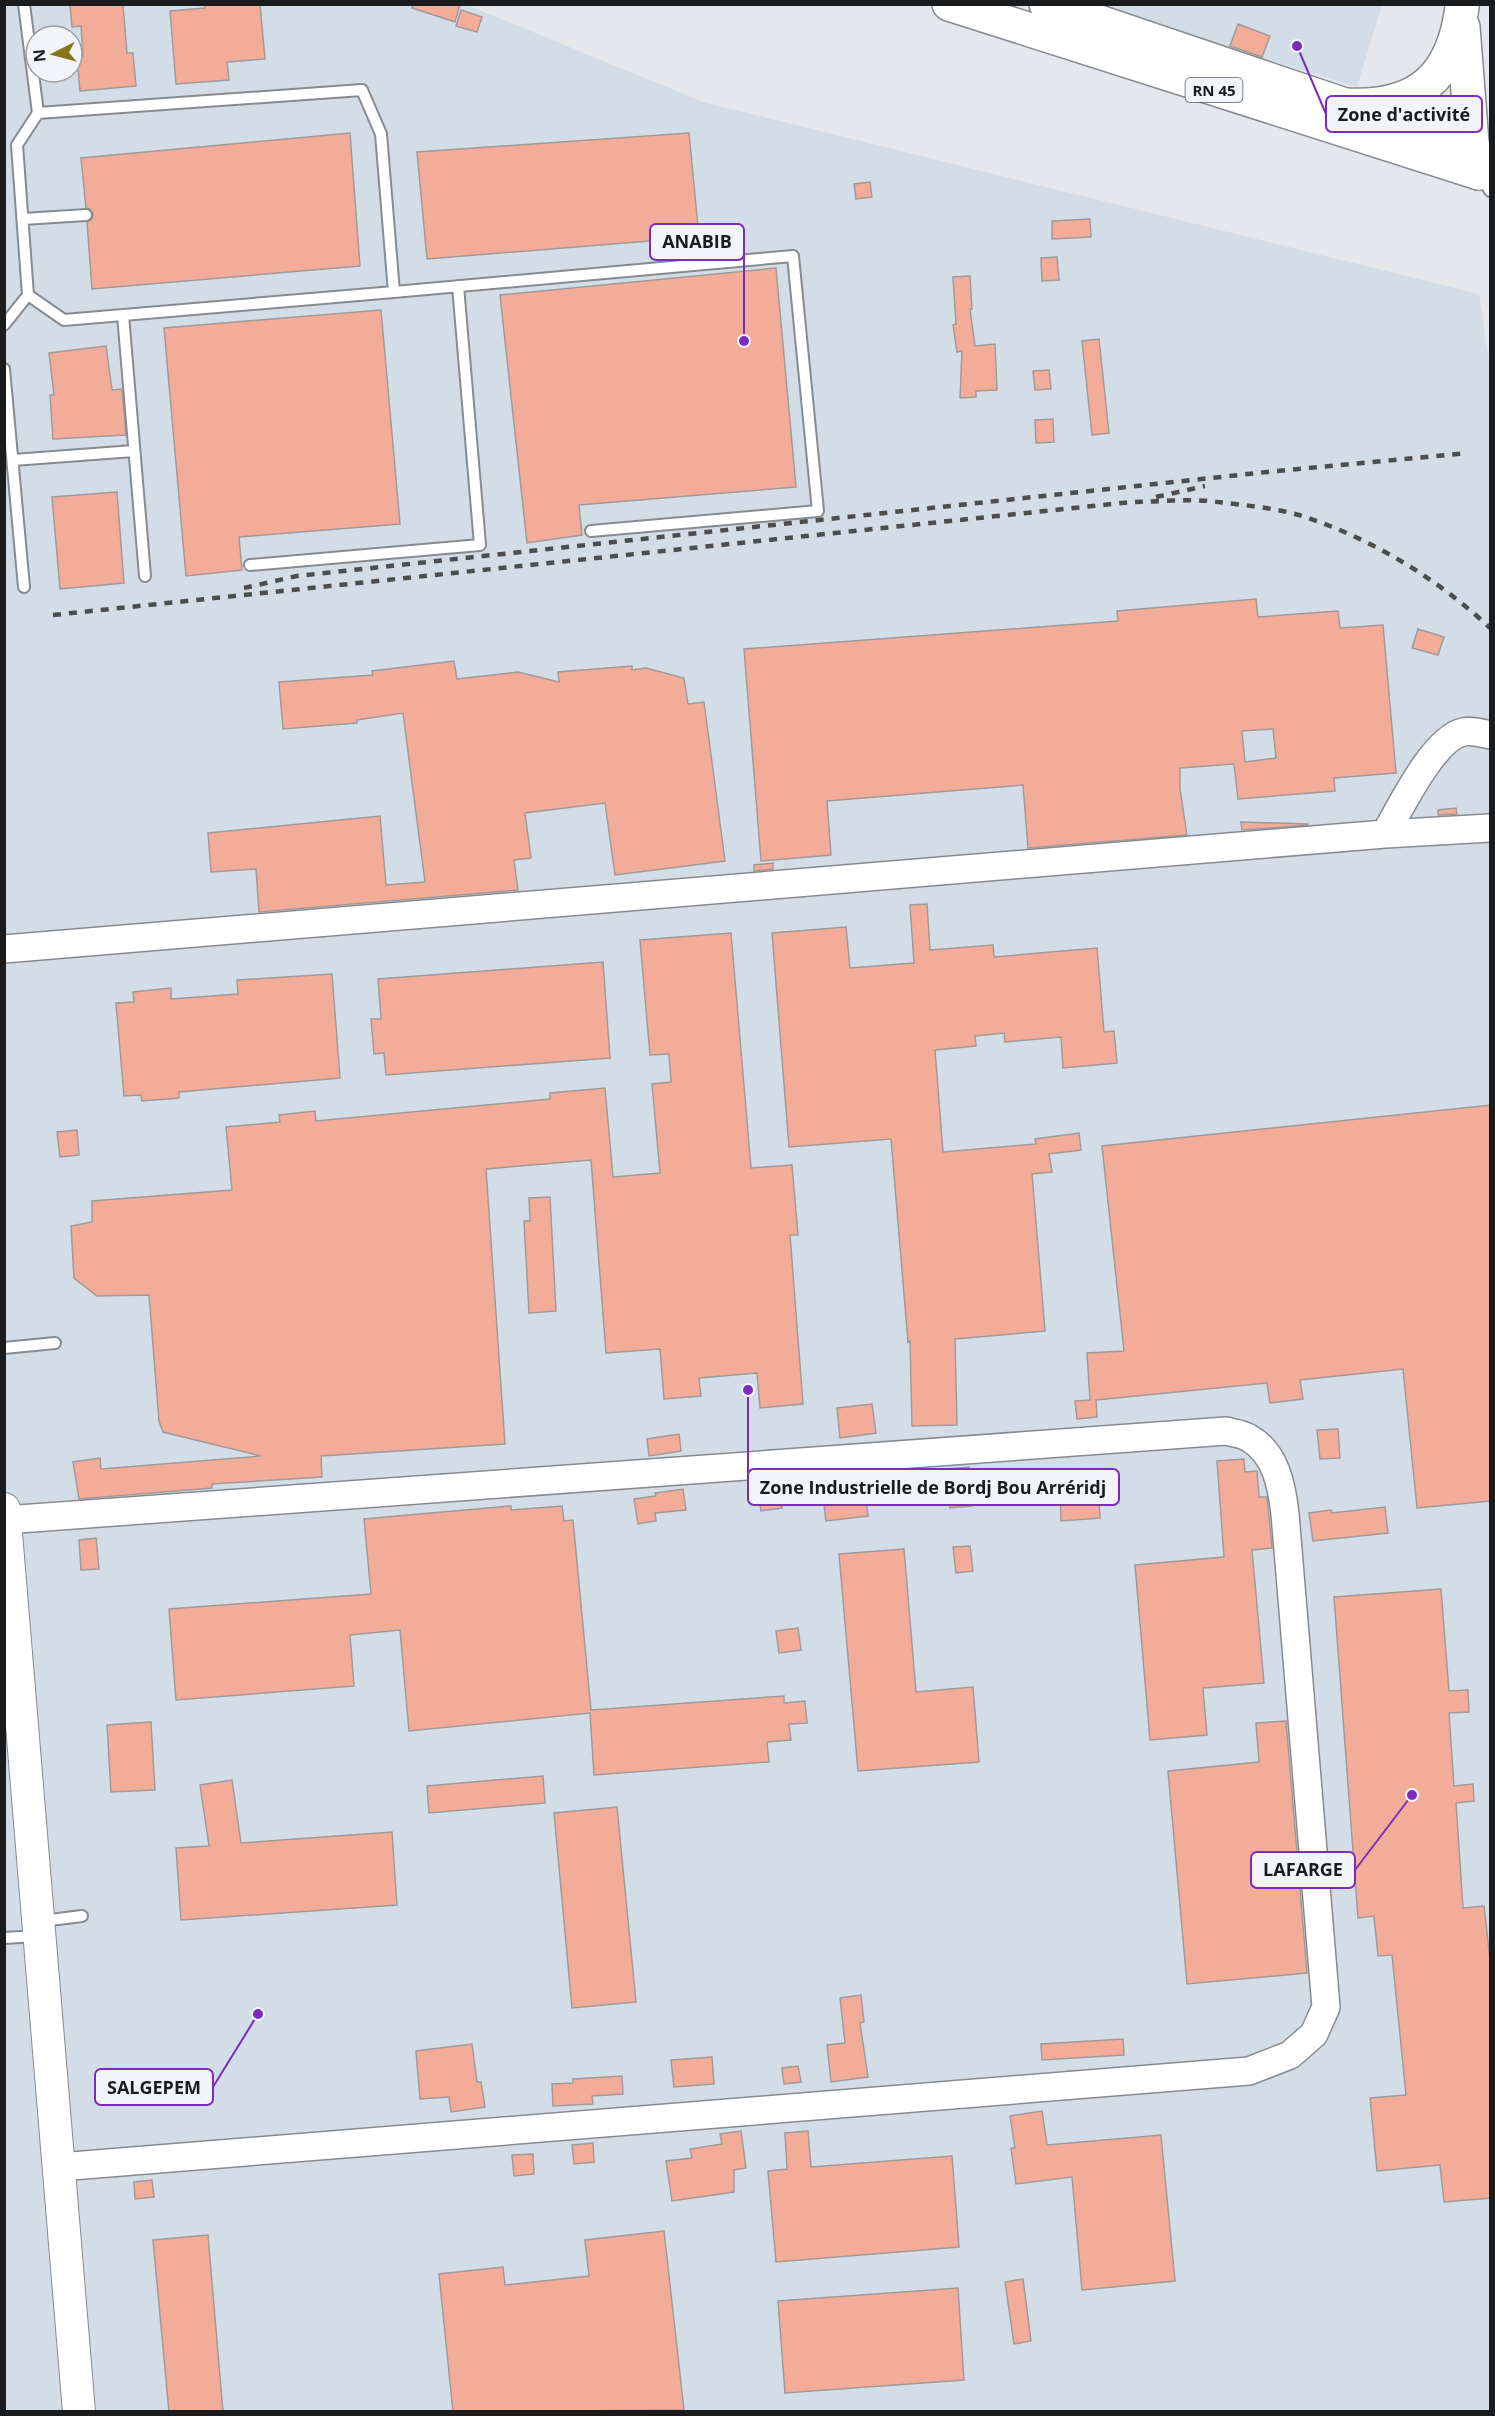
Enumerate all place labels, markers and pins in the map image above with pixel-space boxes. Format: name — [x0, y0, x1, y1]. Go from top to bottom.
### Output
callout: Zone d'activité — [1326, 96, 1482, 132]
callout: ANABIB — [650, 224, 744, 260]
callout: Zone Industrielle de Bordj Bou Arréridj — [748, 1469, 1119, 1505]
callout: LAFARGE — [1251, 1852, 1355, 1888]
callout: SALGEPEM — [95, 2069, 213, 2105]

